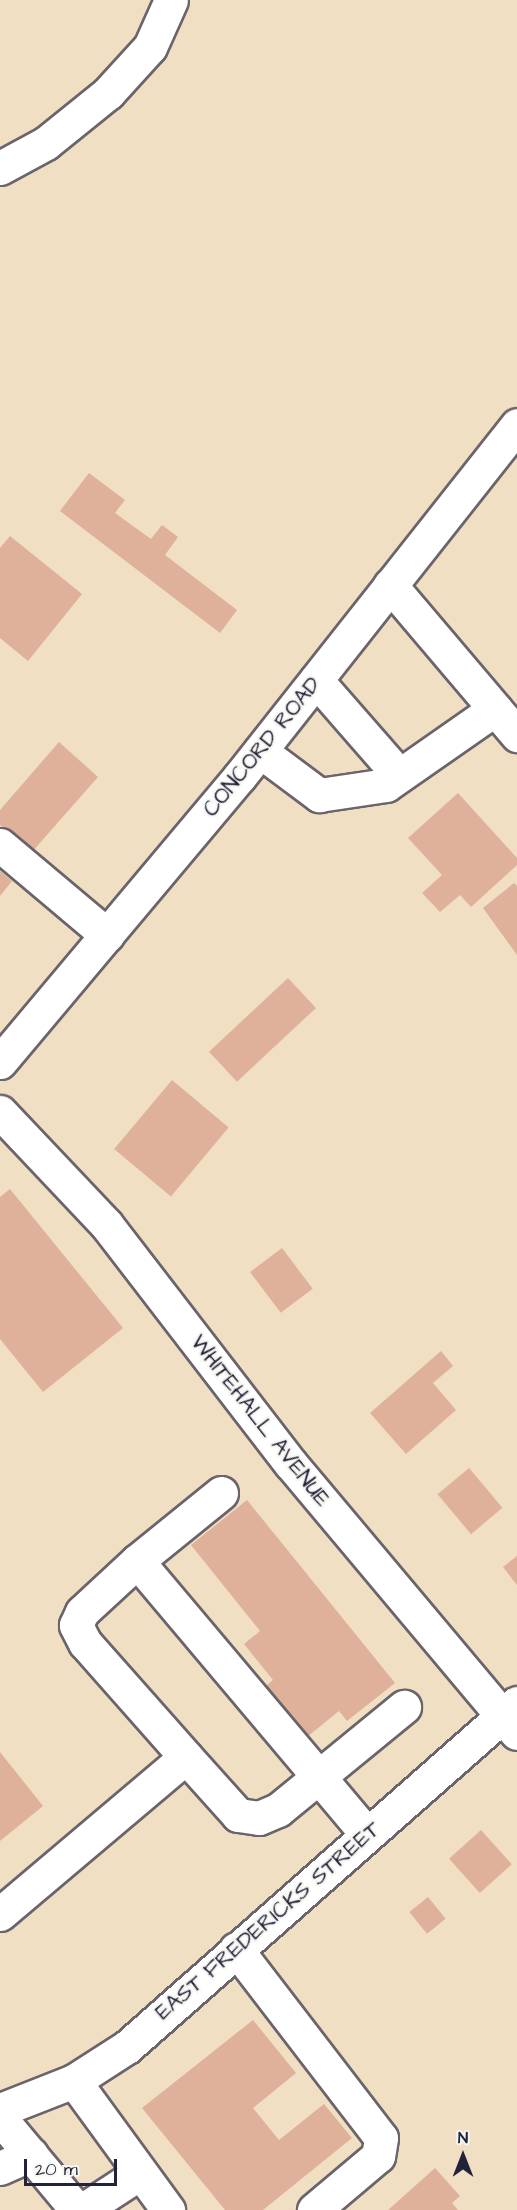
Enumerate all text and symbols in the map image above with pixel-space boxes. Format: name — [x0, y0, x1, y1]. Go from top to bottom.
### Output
street label: CONCORD ROAD — [198, 672, 326, 822]
street label: WHITEHALL AVENUE — [185, 1330, 335, 1512]
street label: EAST FREDERICKS STREET — [150, 1816, 386, 2026]
north arrow — [433, 2126, 493, 2186]
text: N — [458, 2127, 468, 2149]
scale bar — [27, 2147, 120, 2185]
text: 20 m — [35, 2157, 78, 2182]

